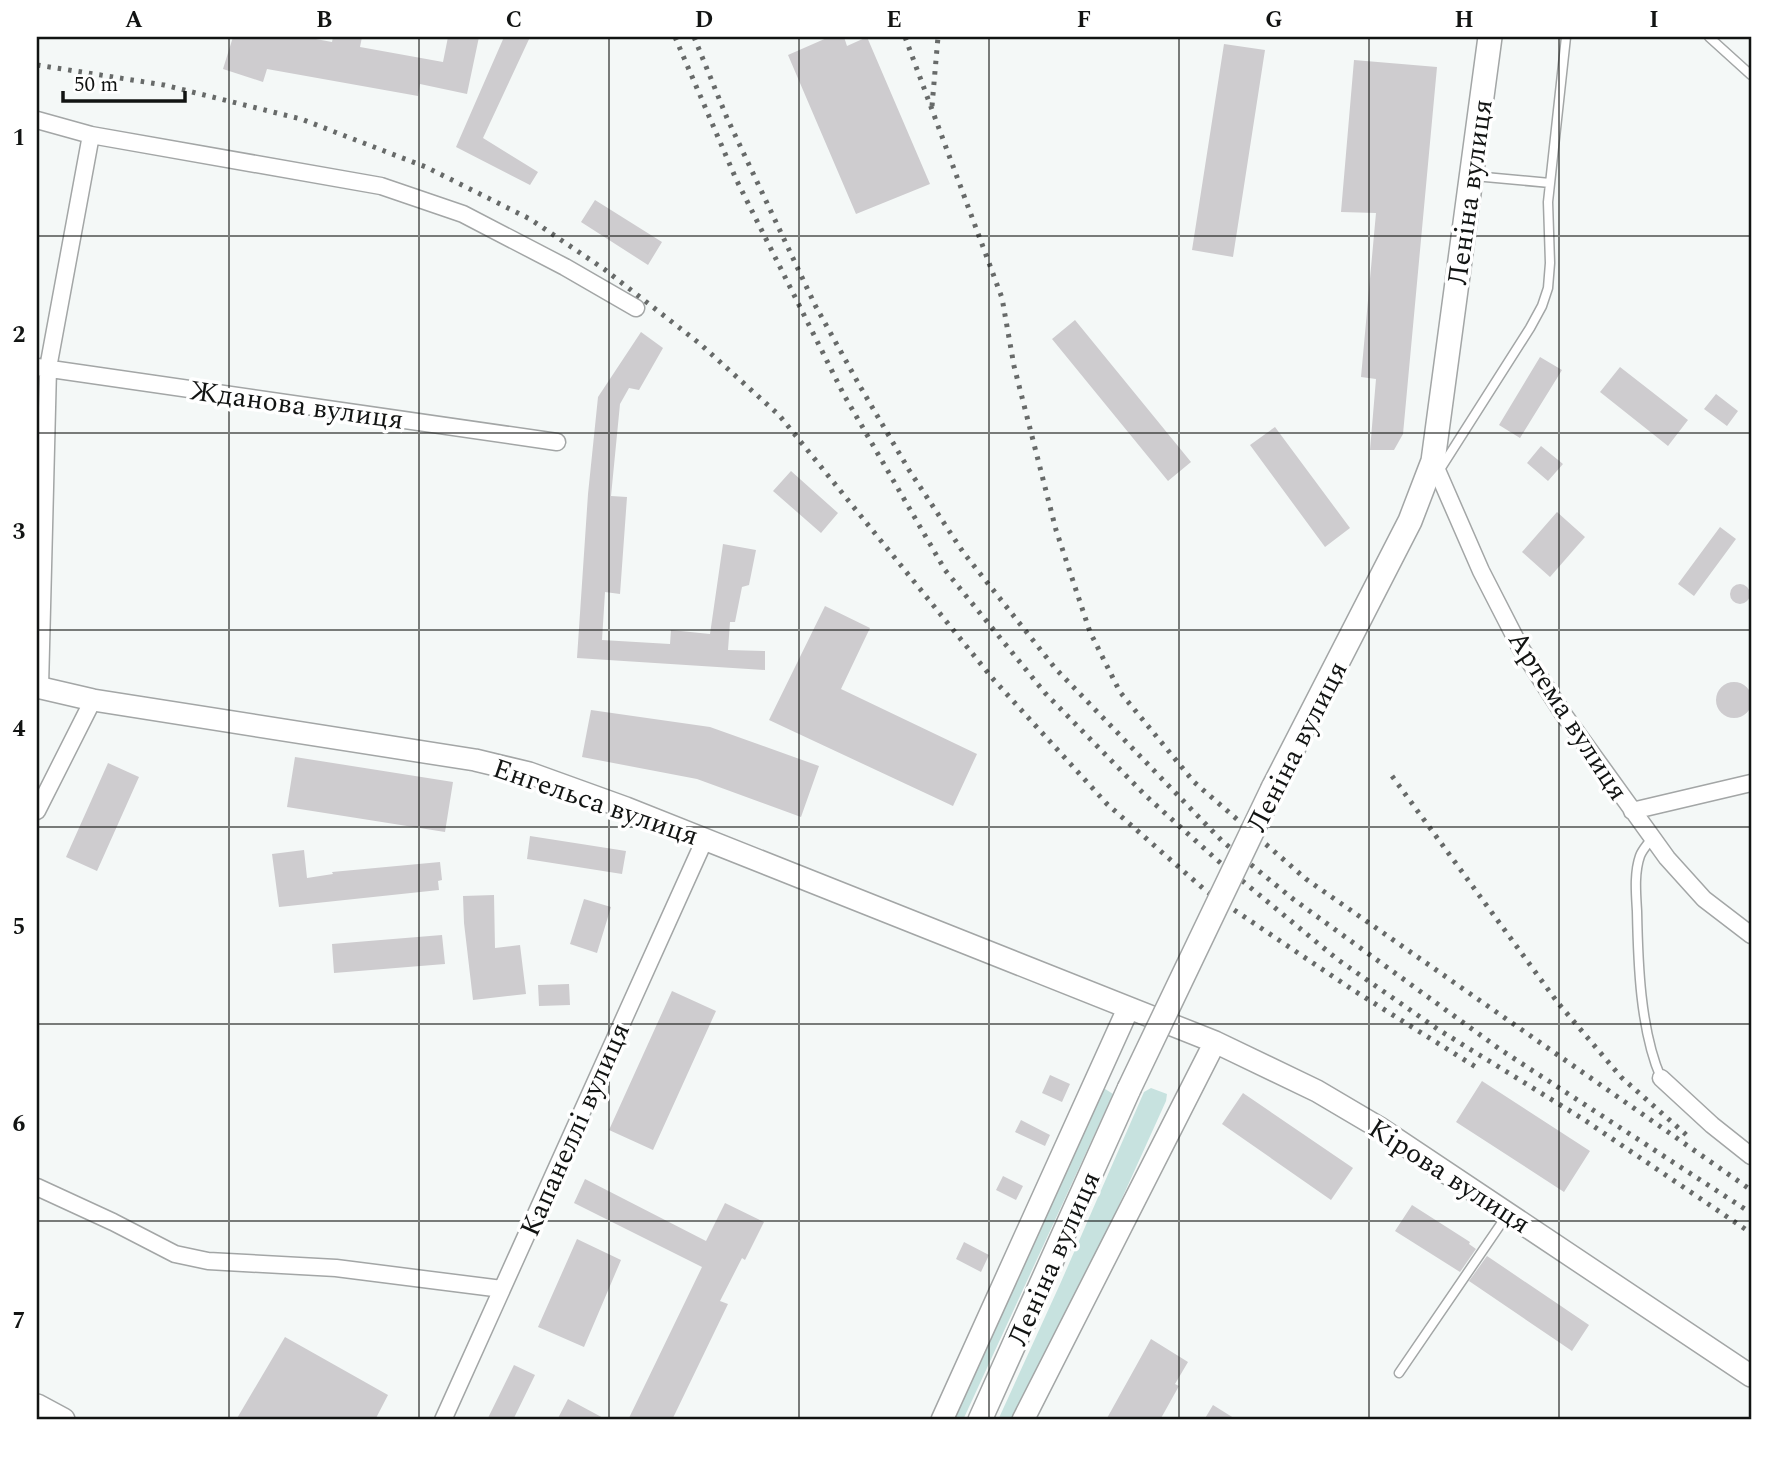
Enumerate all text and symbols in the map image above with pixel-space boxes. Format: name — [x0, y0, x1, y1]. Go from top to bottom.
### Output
text: A — [125, 3, 143, 38]
text: B — [316, 3, 332, 38]
text: C — [506, 3, 522, 38]
text: D — [695, 3, 713, 38]
text: E — [886, 3, 902, 38]
text: F — [1077, 3, 1091, 38]
text: G — [1265, 3, 1283, 38]
text: H — [1454, 3, 1474, 38]
text: I — [1649, 3, 1659, 38]
scale bar — [63, 60, 186, 104]
text: 50 m — [74, 69, 118, 101]
street label: Леніна вулиця — [1436, 96, 1505, 288]
text: 1 — [13, 121, 25, 156]
text: 2 — [13, 318, 26, 353]
street label: Жданова вулиця — [187, 369, 406, 442]
text: 3 — [13, 515, 26, 550]
street label: Артема вулиця — [1496, 622, 1639, 809]
street label: Леніна вулиця — [1236, 653, 1359, 840]
text: 4 — [13, 712, 26, 747]
street label: Енгельса вулиця — [487, 747, 704, 858]
text: 5 — [13, 910, 25, 945]
street label: Капанеллі вулиця — [509, 1016, 642, 1244]
text: 6 — [13, 1107, 26, 1142]
street label: Кірова вулиця — [1359, 1107, 1539, 1245]
street label: Леніна вулиця — [997, 1164, 1112, 1353]
text: 7 — [13, 1304, 25, 1339]

